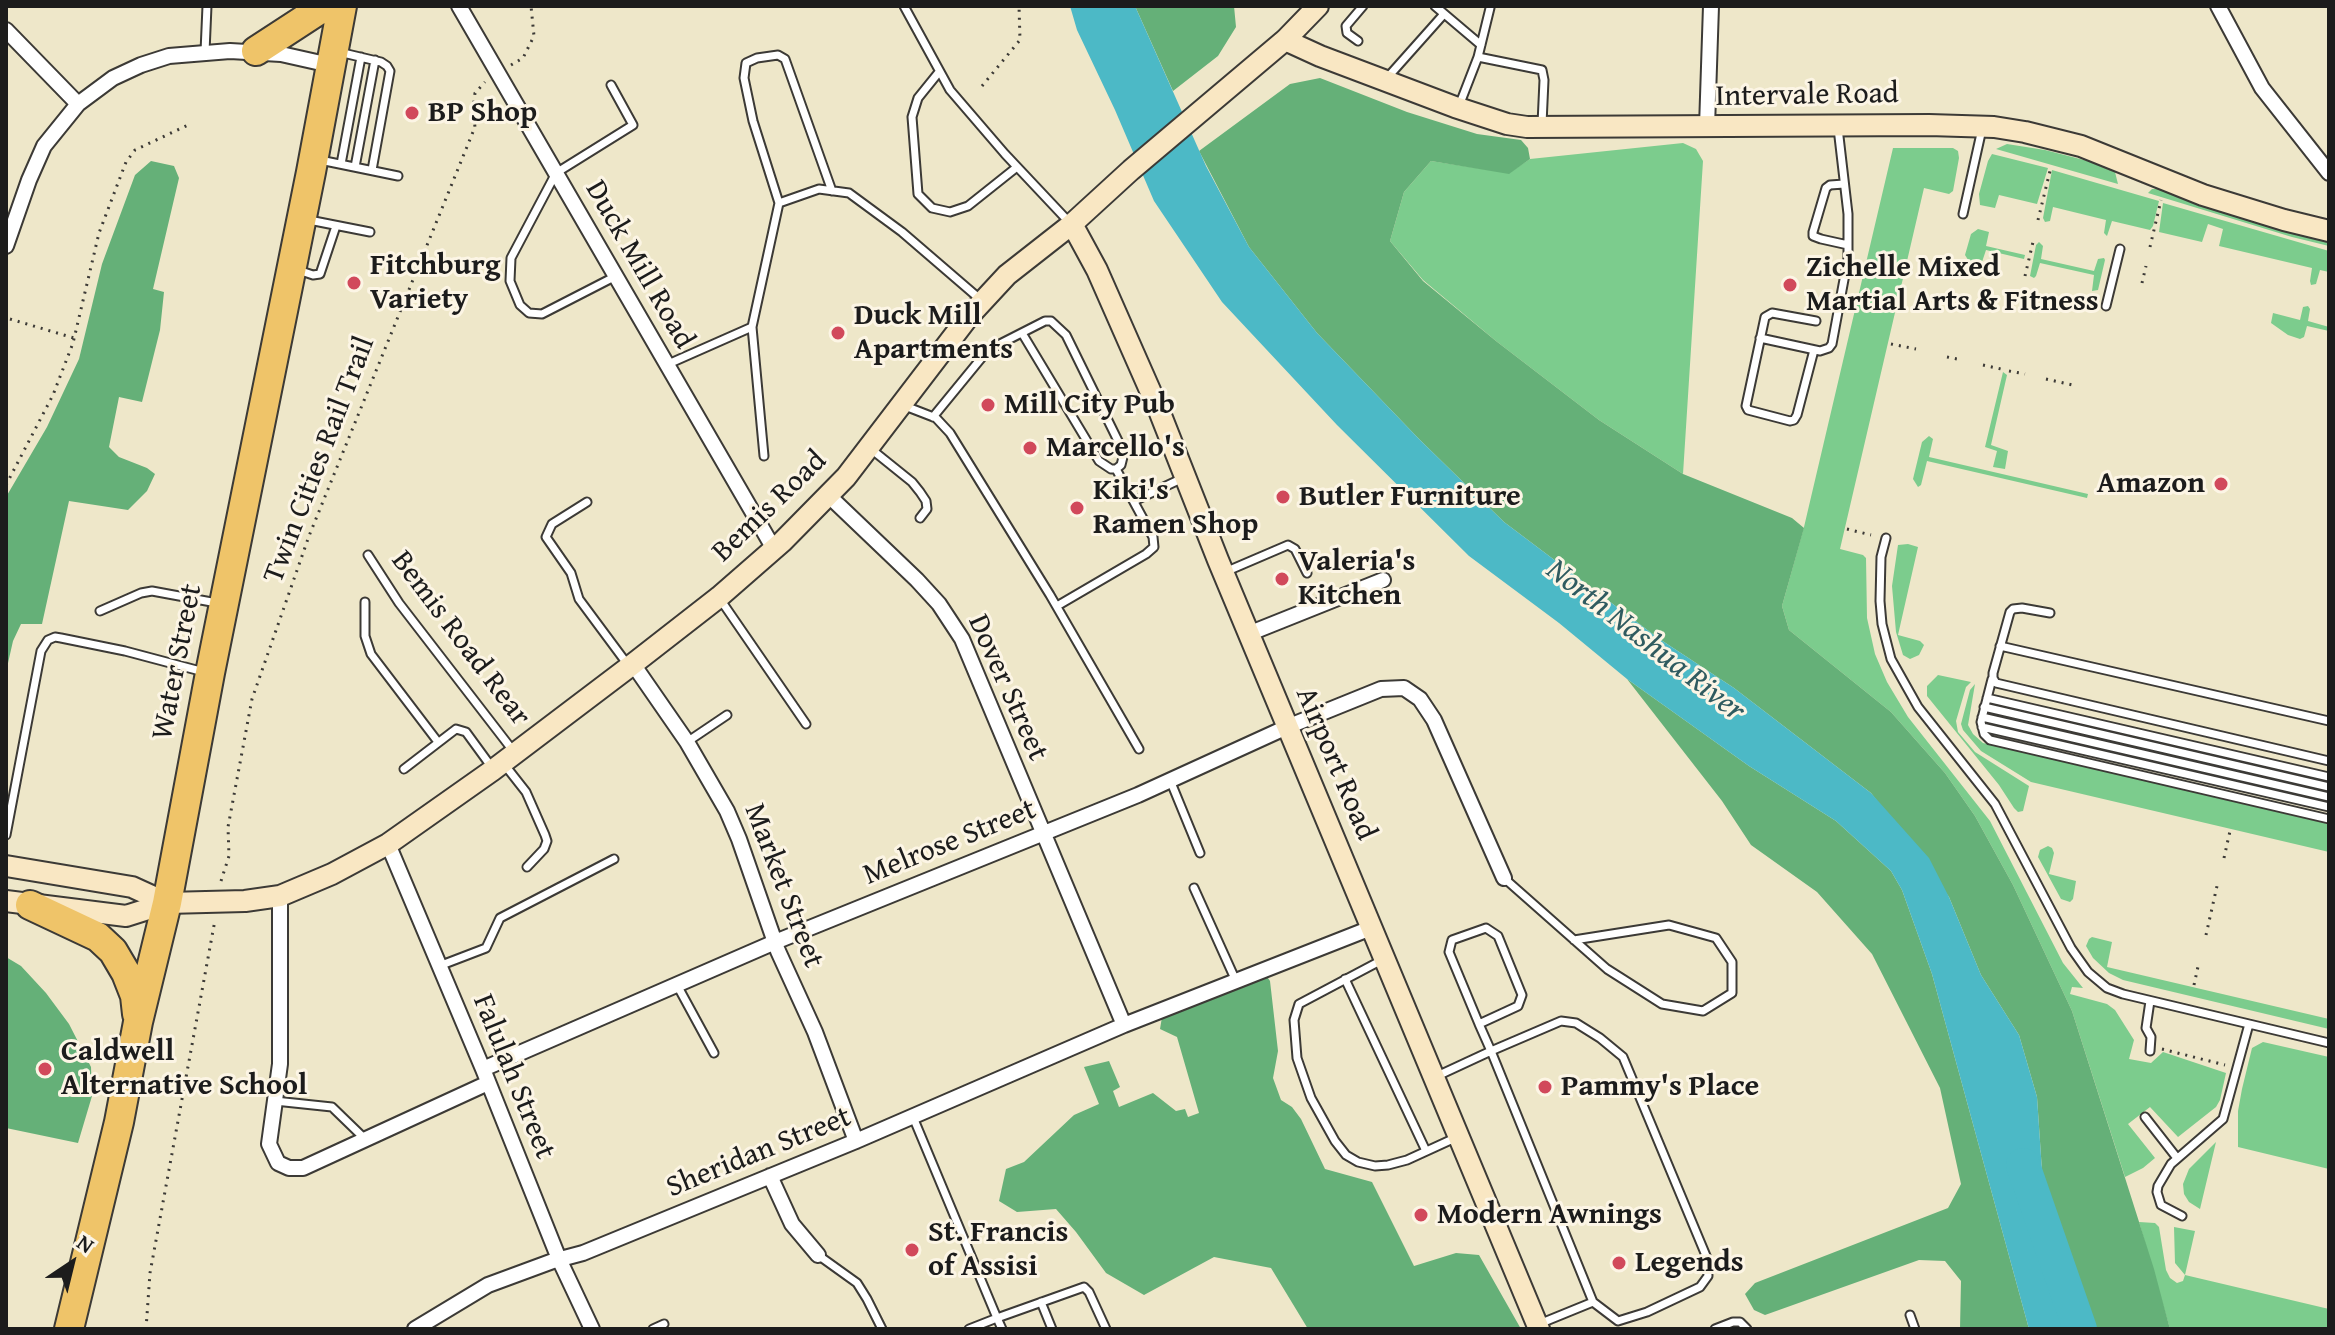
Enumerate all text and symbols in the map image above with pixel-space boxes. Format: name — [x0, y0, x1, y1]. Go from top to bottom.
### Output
street label: Intervale Road — [1715, 76, 1899, 116]
place label: BP Shop — [428, 95, 537, 131]
marker: BP Shop — [403, 104, 421, 122]
street label: Duck Mill Road — [576, 174, 702, 356]
place label: Fitchburg Variety — [370, 248, 500, 318]
place label: Zichelle Mixed Martial Arts & Fitness — [1806, 250, 2099, 320]
marker: Fitchburg Variety — [345, 274, 363, 292]
marker: Zichelle Mixed Martial Arts & Fitness — [1781, 276, 1799, 294]
place label: Duck Mill Apartments — [854, 298, 1013, 368]
marker: Duck Mill Apartments — [829, 324, 847, 342]
street label: Twin Cities Rail Trail — [256, 332, 384, 588]
place label: Mill City Pub — [1004, 387, 1175, 423]
marker: Mill City Pub — [979, 396, 997, 414]
place label: Marcello's — [1046, 430, 1185, 466]
marker: Marcello's — [1021, 439, 1039, 457]
street label: Bemis Road — [705, 444, 835, 570]
place label: Amazon — [2097, 466, 2205, 502]
place label: Kiki's Ramen Shop — [1093, 473, 1258, 544]
marker: Amazon — [2212, 475, 2230, 493]
place label: Butler Furniture — [1299, 479, 1521, 515]
marker: Butler Furniture — [1274, 488, 1292, 506]
marker: Kiki's Ramen Shop — [1068, 499, 1086, 517]
street label: Bemis Road Rear — [382, 544, 538, 734]
place label: Valeria's Kitchen — [1298, 544, 1415, 614]
water label: North Nashua River — [1538, 551, 1752, 731]
marker: Valeria's Kitchen — [1273, 570, 1291, 588]
street label: Water Street — [145, 581, 211, 743]
street label: Dover Street — [959, 609, 1055, 767]
street label: Airport Road — [1287, 682, 1383, 846]
street label: Melrose Street — [859, 792, 1041, 894]
street label: Market Street — [735, 799, 831, 973]
street label: Falulah Street — [464, 989, 562, 1165]
place label: Caldwell Alternative School — [61, 1034, 307, 1104]
marker: Caldwell Alternative School — [36, 1060, 54, 1078]
place label: Pammy's Place — [1561, 1069, 1759, 1105]
marker: Pammy's Place — [1536, 1078, 1554, 1096]
street label: Sheridan Street — [661, 1100, 857, 1206]
place label: Modern Awnings — [1437, 1197, 1662, 1233]
marker: Modern Awnings — [1412, 1206, 1430, 1224]
place label: St. Francis of Assisi — [928, 1215, 1068, 1286]
north arrow — [32, 1223, 112, 1303]
text: N — [71, 1226, 101, 1261]
marker: St. Francis of Assisi — [903, 1241, 921, 1259]
place label: Legends — [1635, 1245, 1744, 1281]
marker: Legends — [1610, 1254, 1628, 1272]

